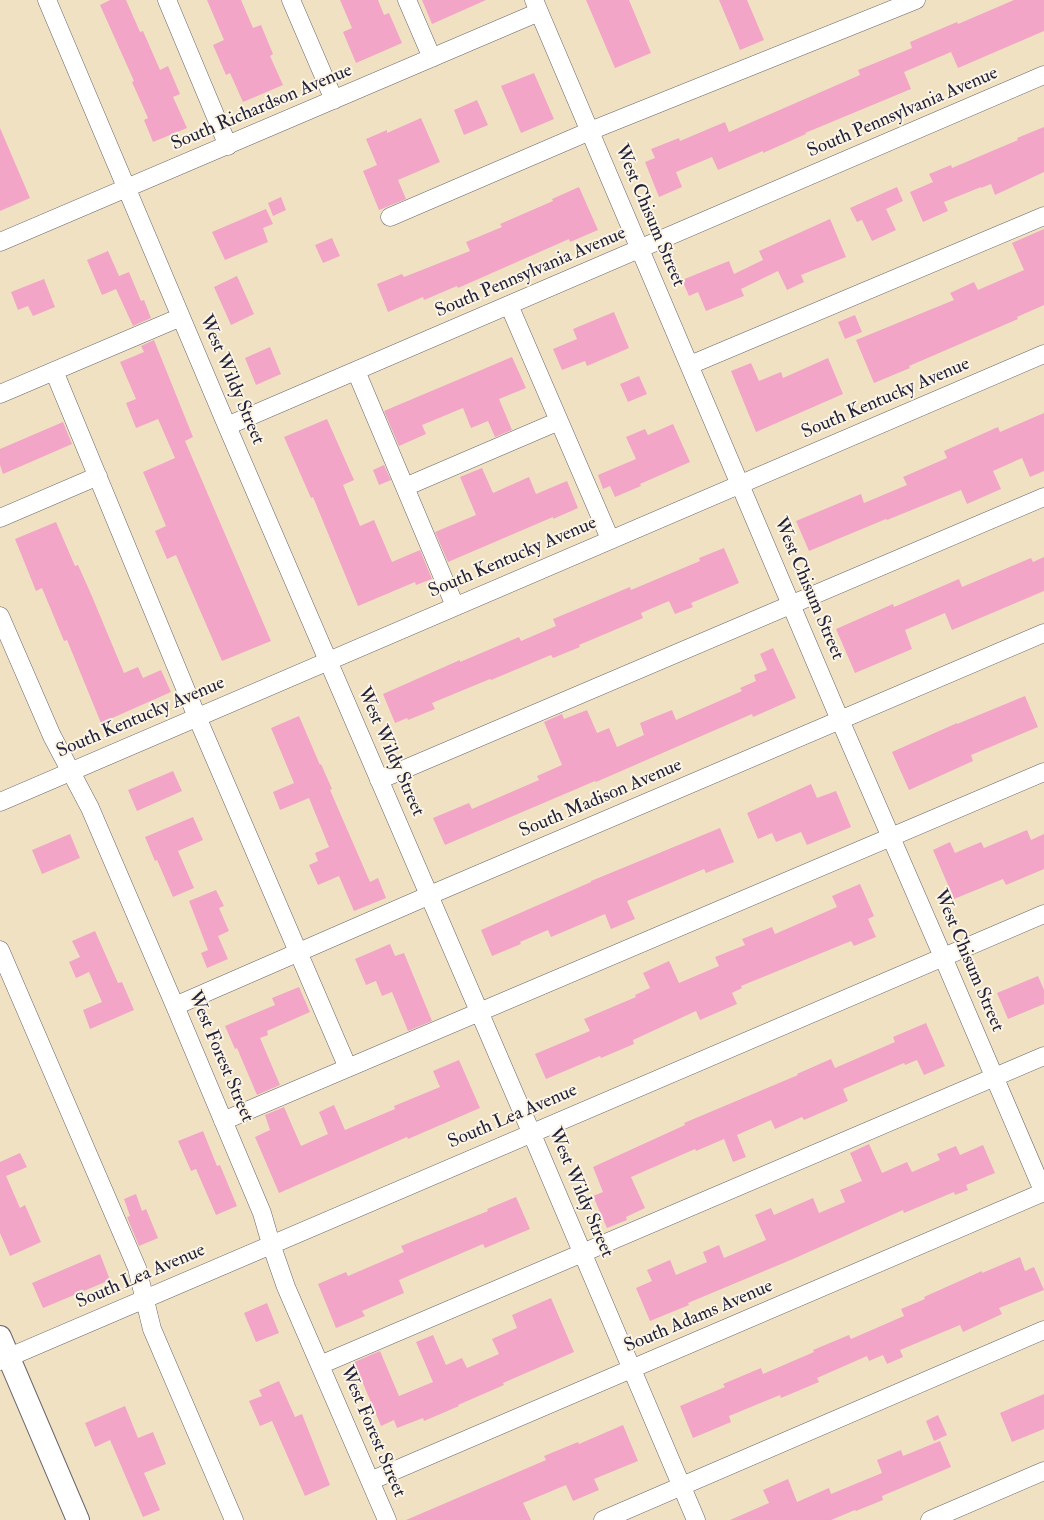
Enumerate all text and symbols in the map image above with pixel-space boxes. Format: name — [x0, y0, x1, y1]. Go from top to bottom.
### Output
street label: South Richardson Avenue — [168, 60, 356, 156]
street label: South Pennsylvania Avenue — [804, 62, 1002, 164]
street label: West Chisum Street — [609, 142, 689, 290]
street label: South Pennsylvania Avenue — [432, 222, 630, 324]
street label: West Wildy Street — [193, 312, 269, 448]
street label: South Kentucky Avenue — [799, 353, 973, 445]
street label: South Kentucky Avenue — [426, 512, 600, 604]
street label: West Chisum Street — [768, 515, 848, 663]
street label: South Kentucky Avenue — [54, 672, 228, 764]
street label: West Wildy Street — [351, 684, 429, 820]
street label: South Madison Avenue — [516, 754, 686, 844]
street label: West Chisum Street — [928, 887, 1008, 1035]
street label: West Forest Street — [182, 988, 258, 1126]
street label: South Lea Avenue — [445, 1080, 581, 1154]
street label: West Wildy Street — [542, 1125, 618, 1261]
street label: South Lea Avenue — [73, 1240, 209, 1314]
street label: South Adams Avenue — [621, 1275, 777, 1359]
street label: West Forest Street — [334, 1363, 410, 1501]

